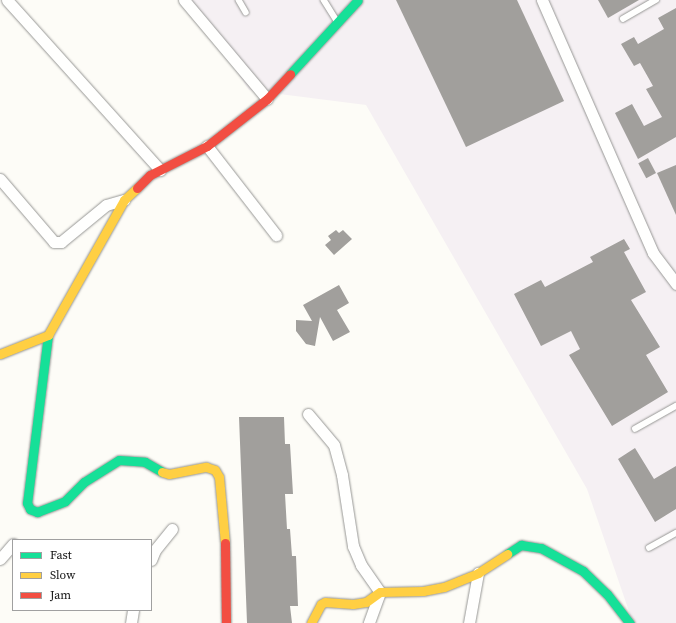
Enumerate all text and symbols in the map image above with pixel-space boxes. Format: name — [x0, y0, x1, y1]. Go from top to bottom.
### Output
legend — [12, 539, 152, 611]
text: Fast — [50, 547, 72, 563]
text: Slow — [50, 567, 75, 583]
text: Jam — [50, 587, 71, 603]

